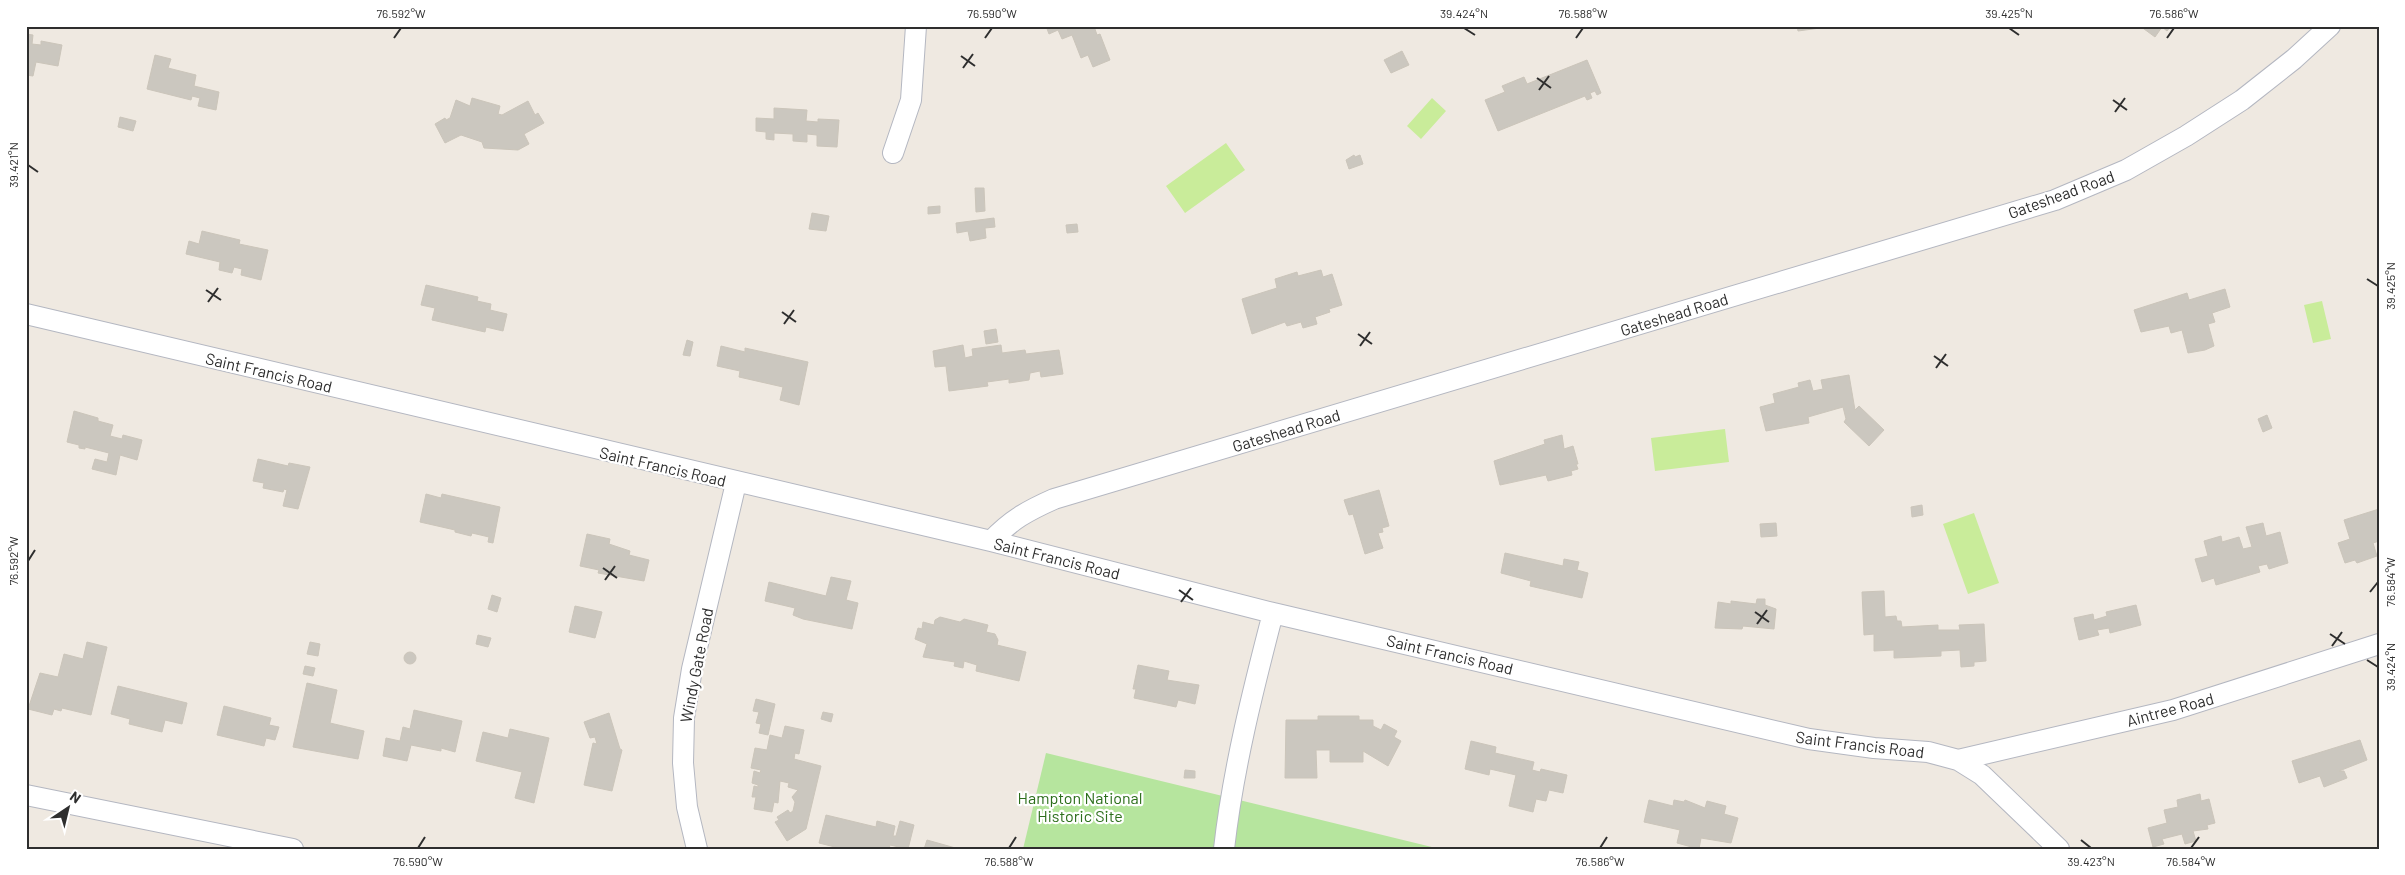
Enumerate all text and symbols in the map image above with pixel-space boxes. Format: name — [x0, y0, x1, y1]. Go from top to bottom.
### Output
text: 76.592°W — [376, 6, 426, 20]
text: 76.590°W — [967, 6, 1017, 20]
text: 39.424°N — [1440, 6, 1488, 20]
text: 76.588°W — [1559, 6, 1608, 20]
text: 39.425°N — [1985, 6, 2033, 20]
text: 76.586°W — [2150, 6, 2199, 20]
text: 39.421°N — [6, 142, 20, 188]
street label: Gateshead Road — [2005, 166, 2117, 222]
text: 39.425°N — [2383, 262, 2397, 310]
street label: Gateshead Road — [1618, 289, 1730, 339]
street label: Saint Francis Road — [204, 348, 334, 396]
street label: Gateshead Road — [1230, 405, 1342, 455]
street label: Saint Francis Road — [598, 442, 728, 490]
street label: Saint Francis Road — [992, 533, 1122, 583]
text: 76.592°W — [6, 536, 20, 586]
text: 76.584°W — [2383, 557, 2397, 607]
street label: Windy Gate Road — [676, 606, 716, 724]
street label: Saint Francis Road — [1385, 630, 1515, 678]
text: 39.424°N — [2383, 643, 2397, 691]
street label: Aintree Road — [2124, 688, 2216, 730]
street label: Saint Francis Road — [1795, 727, 1925, 761]
north arrow — [42, 782, 92, 832]
text: N — [67, 787, 84, 807]
park label: Hampton National Historic Site — [1018, 788, 1142, 825]
text: 76.590°W — [393, 854, 443, 868]
text: 76.588°W — [985, 854, 1034, 868]
text: 76.586°W — [1576, 854, 1625, 868]
text: 39.423°N — [2067, 854, 2115, 868]
text: 76.584°W — [2166, 854, 2216, 868]

